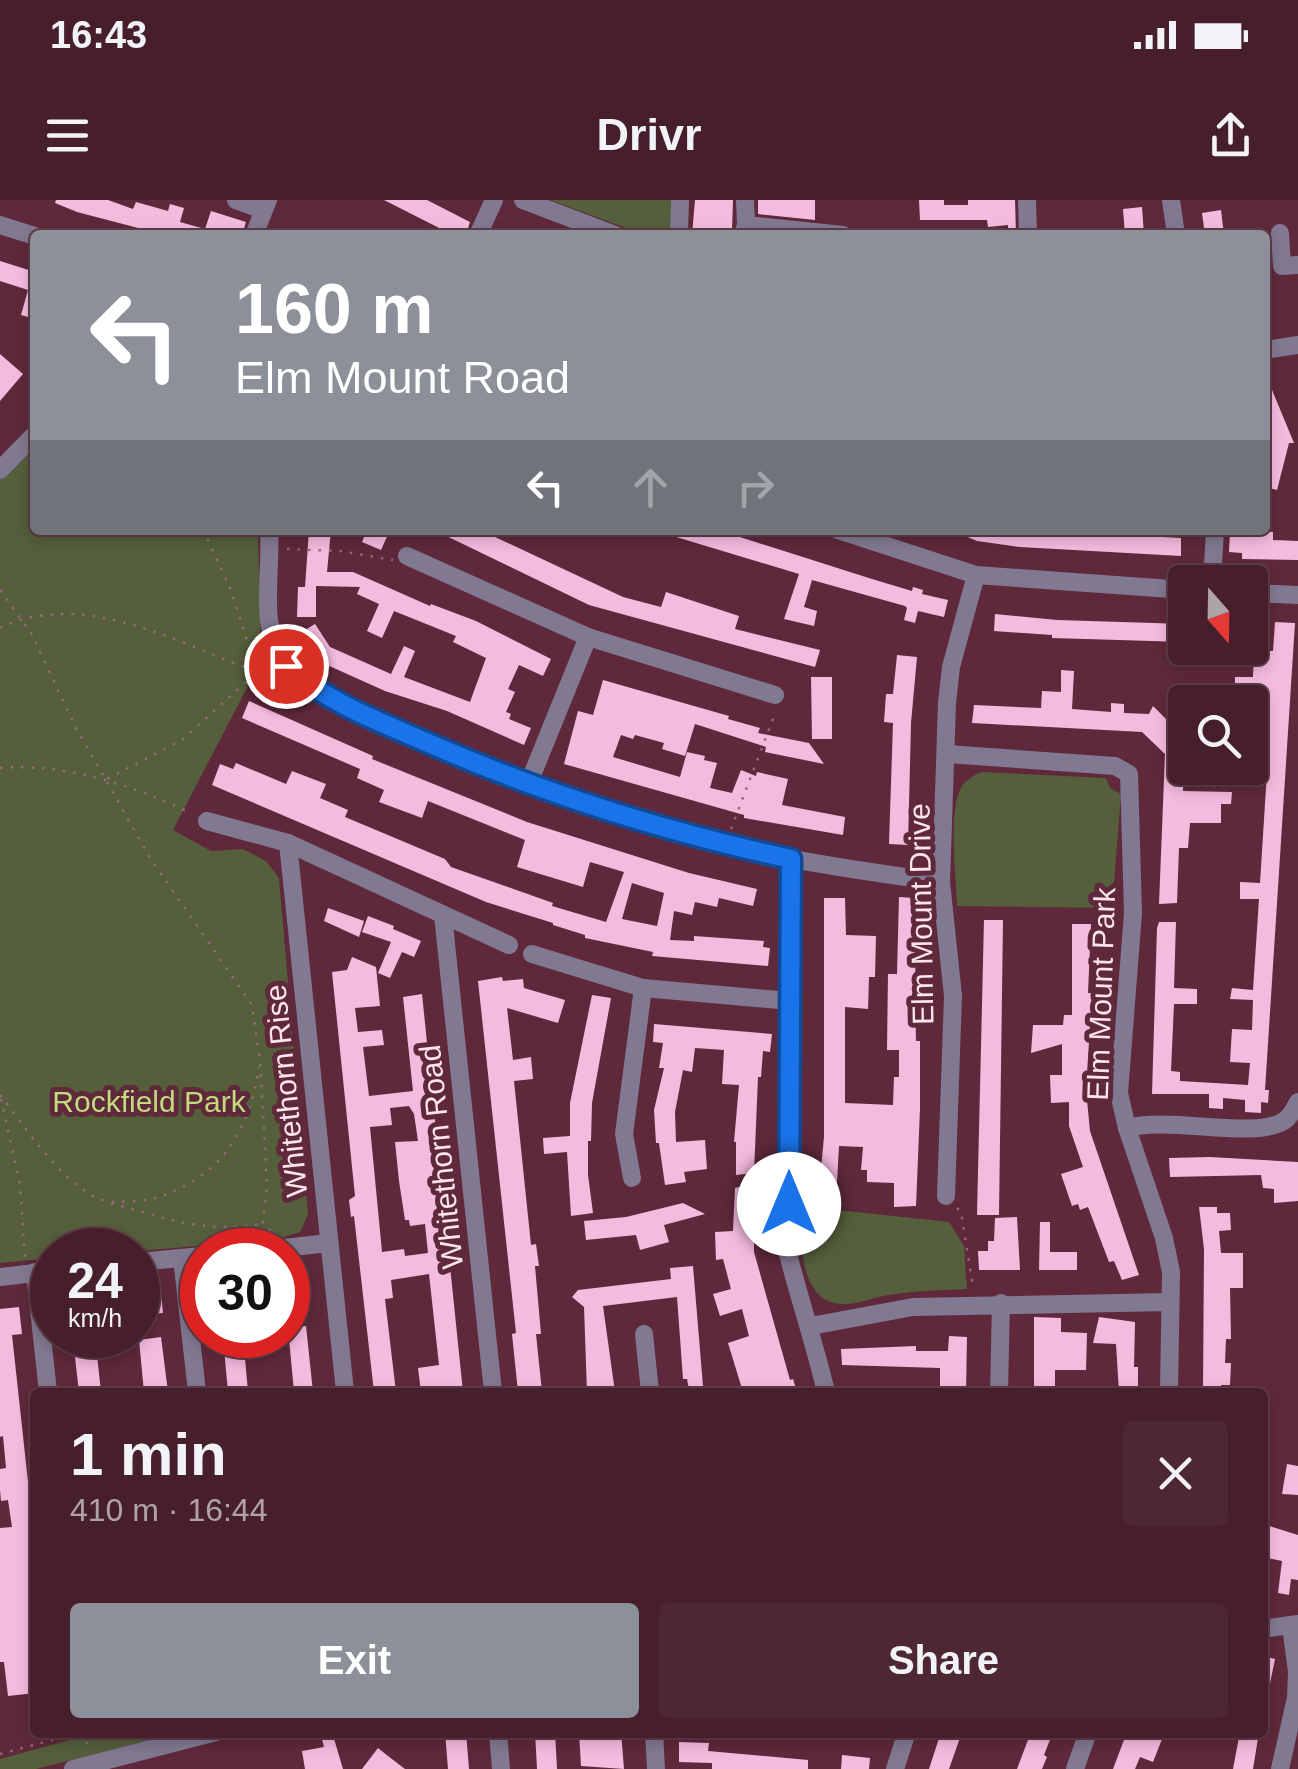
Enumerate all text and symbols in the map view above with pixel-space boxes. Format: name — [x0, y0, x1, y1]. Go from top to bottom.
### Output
text: 16:43 — [50, 14, 147, 56]
icon: menu — [40, 108, 95, 163]
icon: share — [1203, 108, 1258, 163]
text: Drivr — [596, 109, 702, 160]
icon: left — [70, 270, 200, 400]
text: 160 m — [235, 270, 433, 348]
text: Elm Mount Road — [235, 352, 570, 403]
icon: left — [518, 460, 573, 515]
icon: ahead — [623, 460, 678, 515]
icon: right — [728, 460, 783, 515]
north arrow — [1168, 565, 1268, 665]
map controls — [1168, 565, 1268, 785]
pin — [244, 624, 329, 709]
icon: arrive — [259, 639, 314, 694]
button: search — [1168, 685, 1268, 785]
street label: Elm Mount Drive — [903, 803, 939, 1025]
street label: Elm Mount Park — [1081, 886, 1121, 1101]
street label: Whitethorn Rise — [258, 983, 314, 1199]
street label: Whitethorn Road — [413, 1043, 469, 1271]
park label: Rockfield Park — [52, 1085, 247, 1118]
position arrow — [737, 1152, 841, 1256]
speed limit sign: 30 — [180, 1228, 310, 1358]
text: 24 — [67, 1253, 123, 1309]
text: km/h — [68, 1304, 122, 1332]
text: 1 min — [70, 1421, 227, 1488]
button: close — [1123, 1421, 1228, 1526]
text: 410 m · 16:44 — [70, 1492, 267, 1528]
button: Exit — [70, 1603, 639, 1718]
button: Share — [659, 1603, 1228, 1718]

